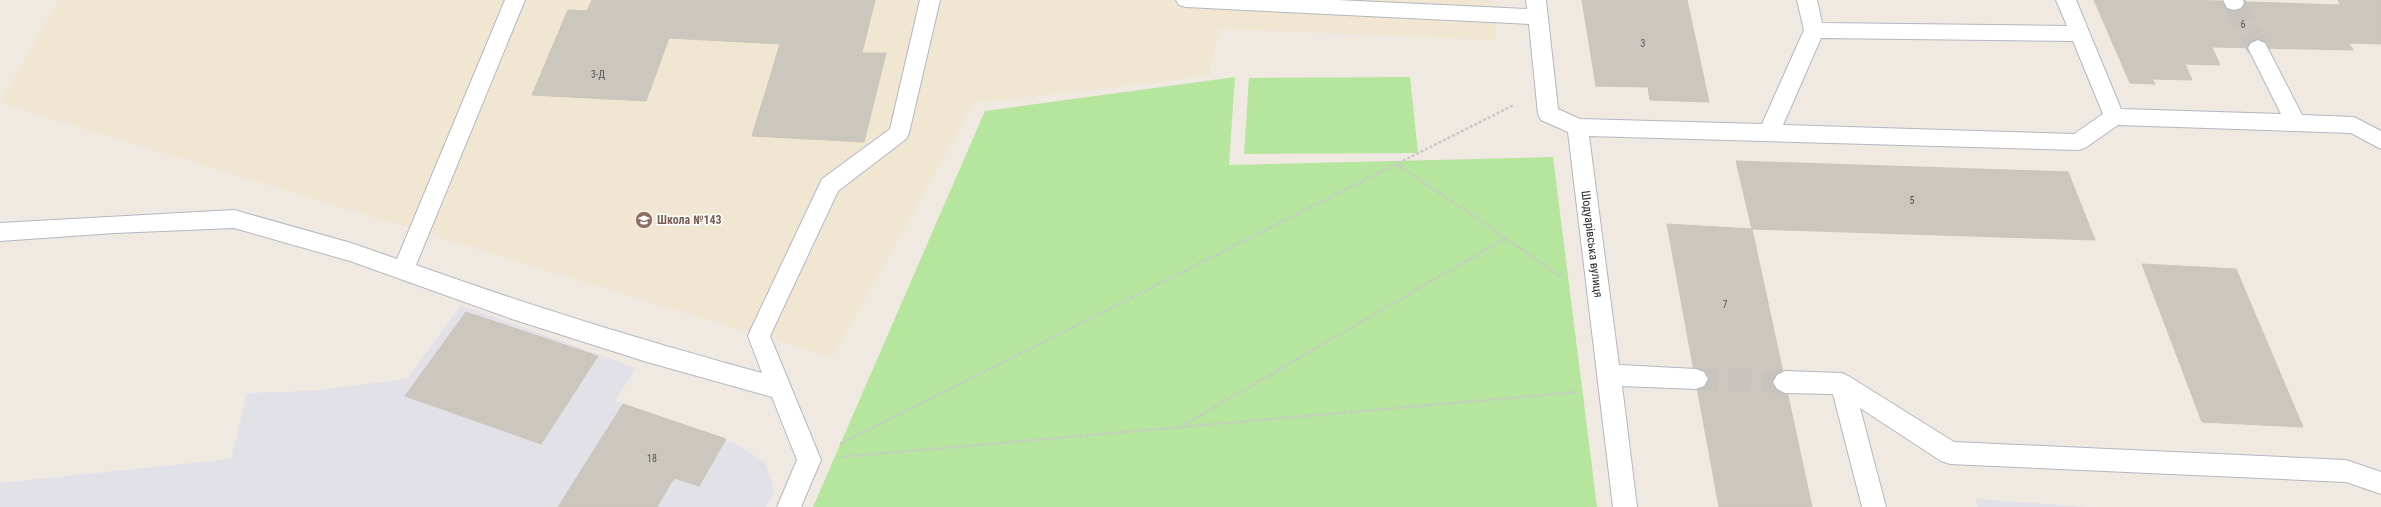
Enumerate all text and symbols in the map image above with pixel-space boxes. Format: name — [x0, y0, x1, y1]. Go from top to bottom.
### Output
house number: 6 — [2241, 19, 2246, 30]
house number: 3 — [1641, 38, 1646, 49]
house number: 3-Д — [591, 69, 605, 80]
street label: Шодуарівська вулиця — [1578, 190, 1606, 298]
house number: 5 — [1910, 195, 1915, 206]
school or university icon: Школа №143 — [634, 210, 654, 230]
place label: Школа №143 — [657, 213, 722, 227]
house number: 7 — [1723, 299, 1728, 310]
house number: 18 — [647, 453, 657, 464]

